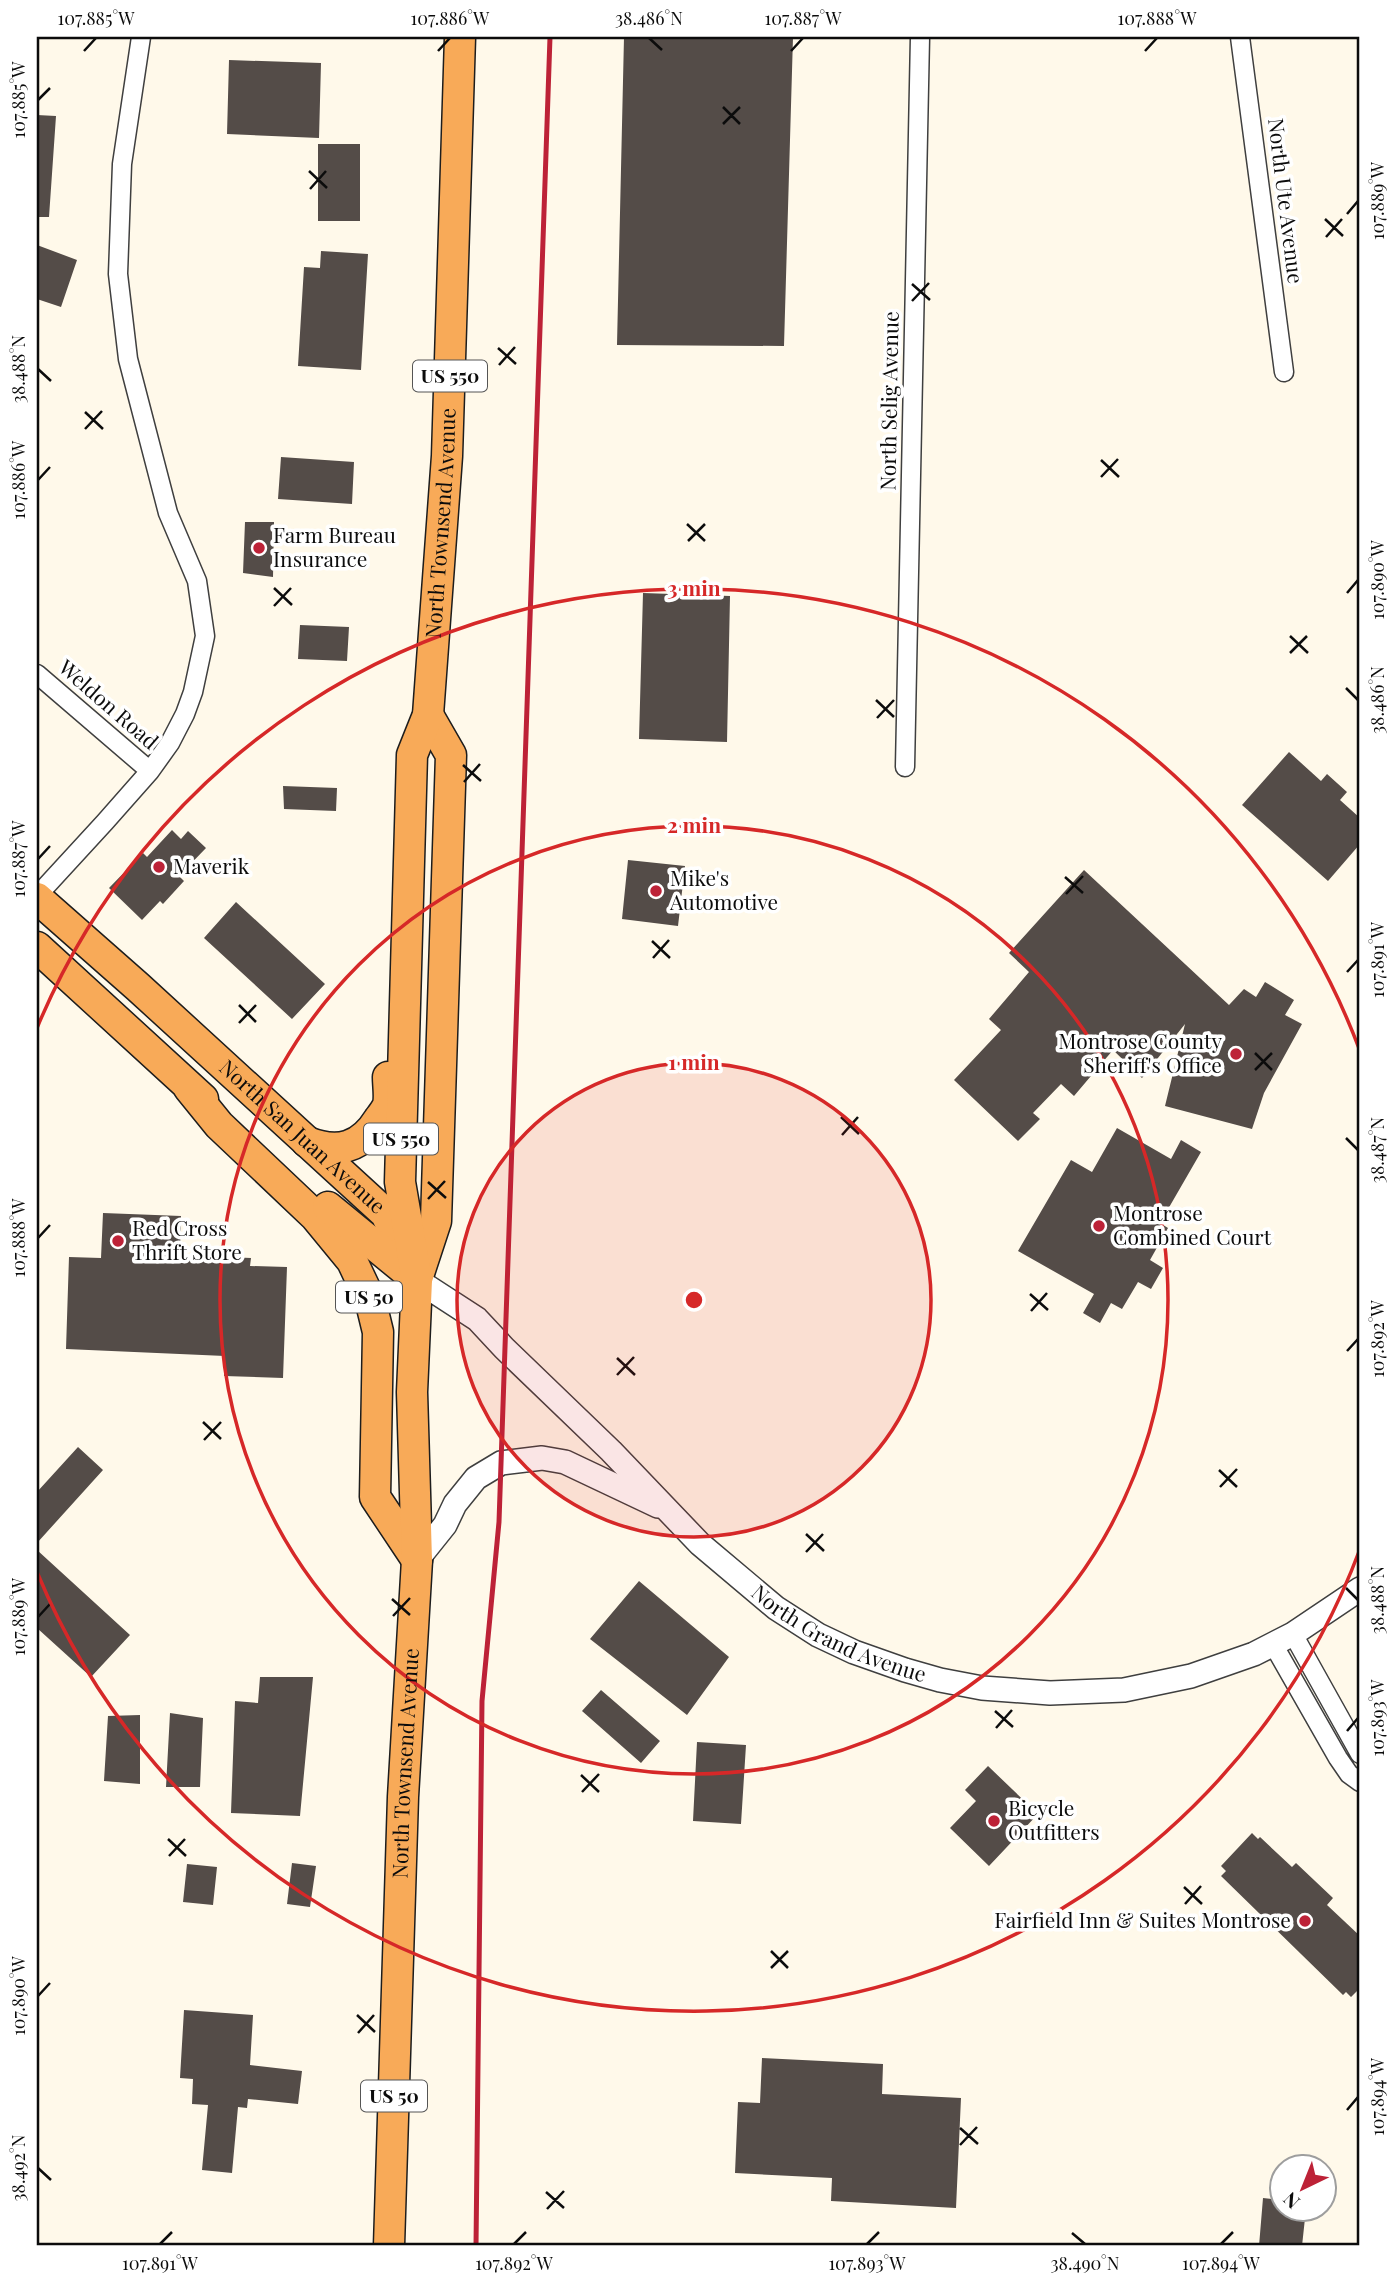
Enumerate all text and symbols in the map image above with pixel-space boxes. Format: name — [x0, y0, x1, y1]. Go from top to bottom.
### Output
text: 107.885°W — [58, 6, 135, 30]
text: 107.886°W — [411, 6, 490, 30]
text: 38.486°N — [615, 6, 683, 30]
text: 107.887°W — [765, 6, 842, 30]
text: 107.888°W — [1117, 6, 1197, 30]
text: 107.885°W — [6, 61, 30, 138]
street label: North Ute Avenue — [1263, 116, 1311, 285]
text: 107.889°W — [1365, 161, 1389, 240]
street label: North Selig Avenue — [872, 311, 904, 491]
text: 38.488°N — [6, 335, 30, 403]
road number: US 550 — [413, 360, 487, 392]
street label: North Townsend Avenue — [418, 407, 460, 639]
text: 107.886°W — [6, 440, 30, 519]
place label: Farm Bureau Insurance — [273, 520, 396, 572]
text: 107.890°W — [1365, 539, 1389, 620]
marker: Farm Bureau Insurance — [251, 540, 267, 556]
text: 3 min — [667, 573, 721, 601]
street label: Weldon Road — [53, 652, 165, 754]
text: 38.486°N — [1365, 666, 1389, 734]
text: 2 min — [667, 810, 721, 838]
text: 107.887°W — [6, 820, 30, 897]
place label: Maverik — [173, 851, 250, 879]
marker: Maverik — [151, 859, 167, 875]
place label: Mike's Automotive — [669, 863, 778, 915]
marker: Mike's Automotive — [648, 883, 664, 899]
text: 107.891°W — [1365, 921, 1389, 998]
place label: Montrose County Sheriff's Office — [1058, 1026, 1222, 1078]
marker: Montrose County Sheriff's Office — [1228, 1046, 1244, 1062]
text: 1 min — [668, 1047, 720, 1075]
street label: North San Juan Avenue — [214, 1053, 392, 1219]
text: 38.487°N — [1365, 1117, 1389, 1183]
road number: US 550 — [364, 1124, 438, 1154]
text: 107.888°W — [6, 1198, 30, 1278]
place label: Montrose Combined Court — [1113, 1198, 1272, 1250]
place label: Red Cross Thrift Store — [132, 1213, 242, 1265]
marker: Montrose Combined Court — [1091, 1218, 1107, 1234]
marker: Red Cross Thrift Store — [110, 1233, 126, 1249]
road number: US 50 — [336, 1282, 402, 1312]
centre of rings — [682, 1288, 706, 1312]
text: 107.892°W — [1365, 1299, 1389, 1378]
text: 38.488°N — [1365, 1566, 1389, 1634]
text: 107.889°W — [6, 1577, 30, 1656]
street label: North Grand Avenue — [746, 1577, 930, 1687]
street label: North Townsend Avenue — [384, 1647, 424, 1879]
text: 107.893°W — [1365, 1679, 1389, 1757]
place label: Bicycle Outfitters — [1008, 1793, 1100, 1845]
marker: Bicycle Outfitters — [986, 1813, 1002, 1829]
place label: Fairfield Inn & Suites Montrose — [994, 1905, 1291, 1933]
marker: Fairfield Inn & Suites Montrose — [1297, 1913, 1313, 1929]
text: 107.890°W — [6, 1955, 30, 2036]
text: 107.894°W — [1365, 2057, 1389, 2136]
road number: US 50 — [361, 2080, 427, 2112]
text: 38.492°N — [6, 2134, 30, 2202]
north arrow — [1268, 2154, 1338, 2224]
text: N — [1277, 2187, 1305, 2215]
text: 107.891°W — [122, 2251, 199, 2275]
text: 107.892°W — [475, 2251, 554, 2275]
text: 107.893°W — [828, 2251, 906, 2275]
text: 38.490°N — [1050, 2251, 1120, 2275]
text: 107.894°W — [1182, 2251, 1261, 2275]

